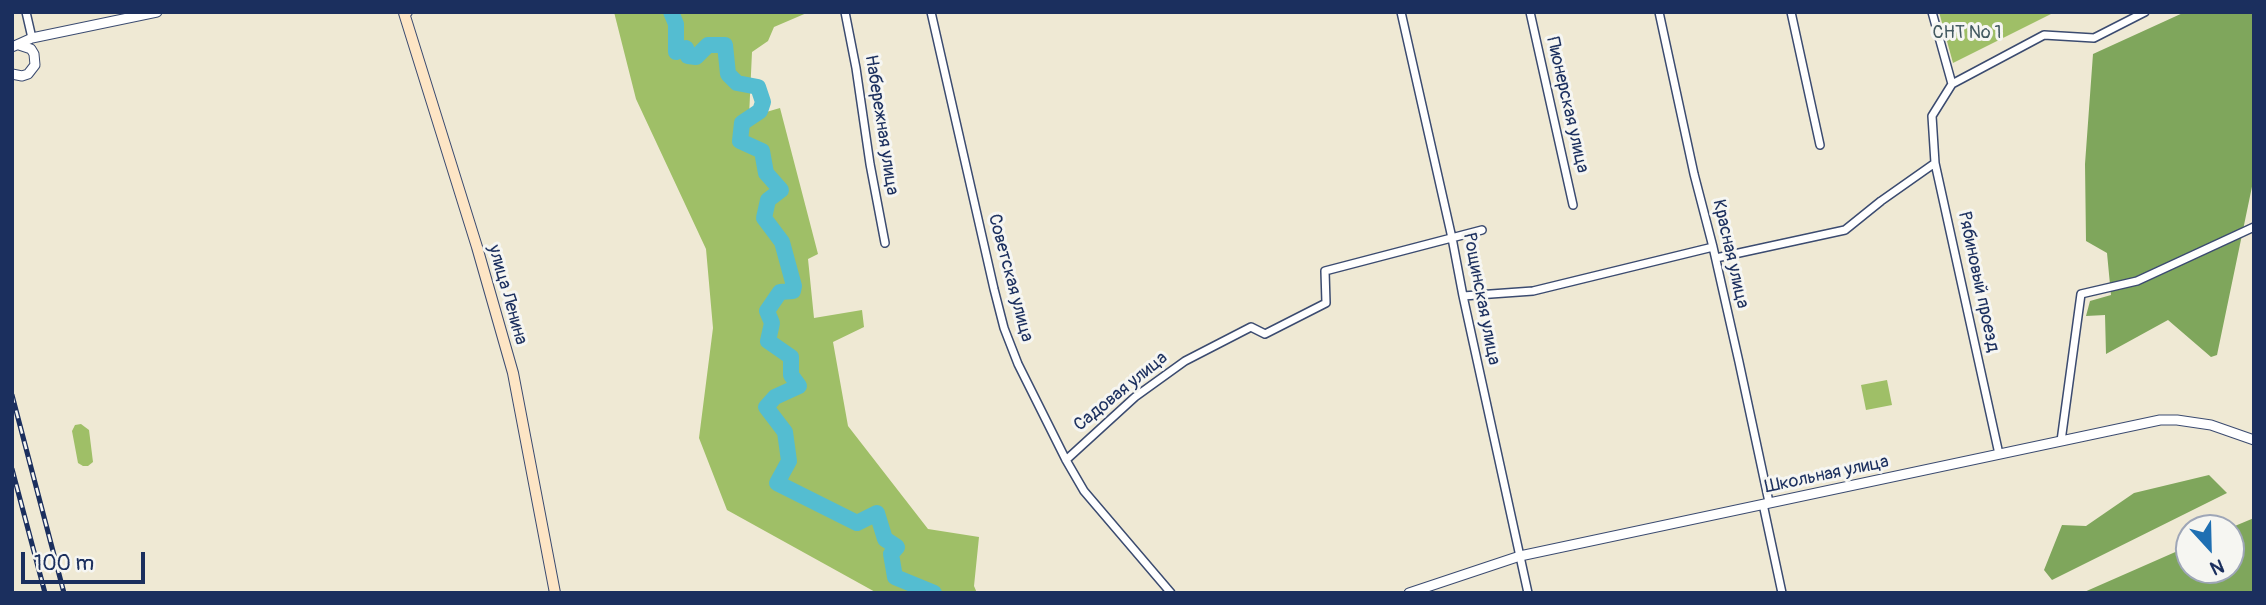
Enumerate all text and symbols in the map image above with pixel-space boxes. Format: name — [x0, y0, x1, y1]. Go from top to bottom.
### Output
park label: СНТ № 1 — [1932, 22, 2002, 44]
street label: Пионерская улица — [1541, 35, 1593, 175]
street label: Набережная улица — [859, 53, 903, 197]
street label: Красная улица — [1707, 198, 1753, 310]
street label: Рябиновый проезд — [1953, 210, 2003, 354]
street label: Советская улица — [983, 212, 1037, 344]
street label: Рощинская улица — [1458, 231, 1504, 367]
street label: улица Ленина — [482, 243, 532, 347]
street label: Садовая улица — [1070, 348, 1172, 436]
street label: Школьная улица — [1763, 451, 1891, 499]
north arrow — [2175, 514, 2245, 584]
scale bar — [24, 538, 149, 582]
text: 100 m — [34, 550, 94, 577]
text: N — [2207, 553, 2228, 580]

